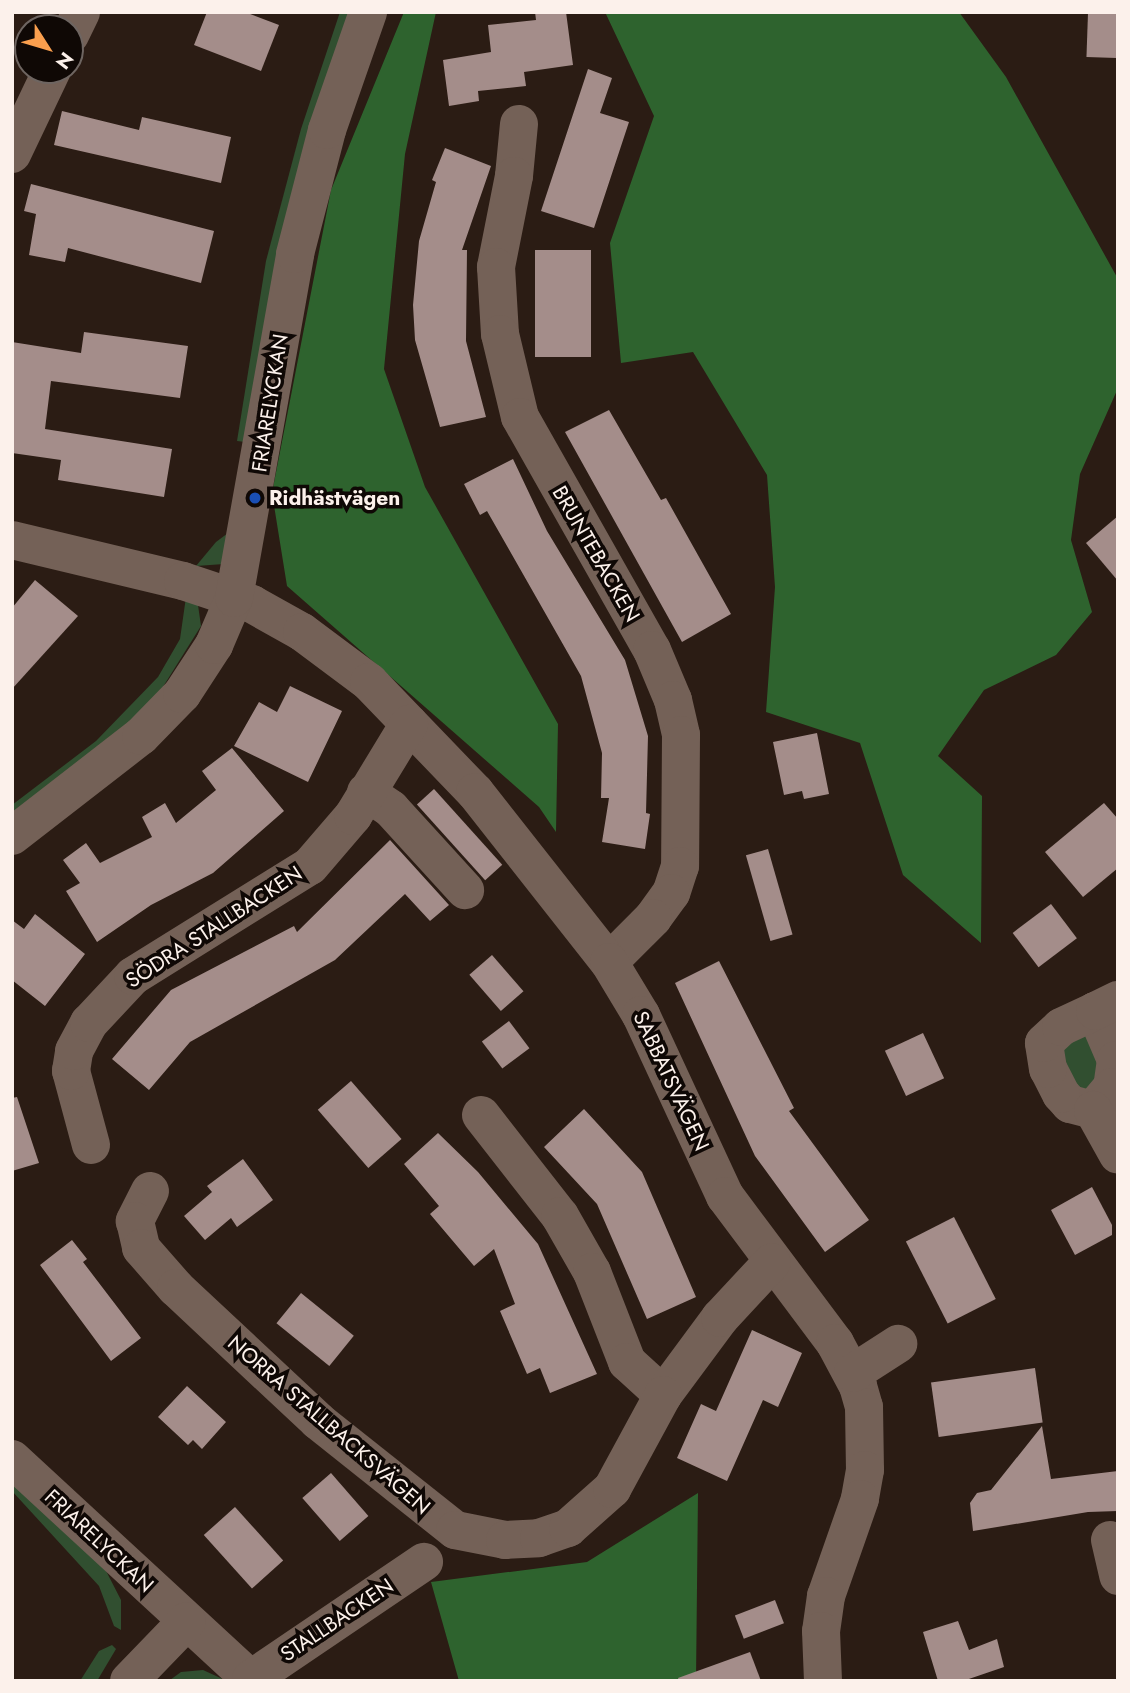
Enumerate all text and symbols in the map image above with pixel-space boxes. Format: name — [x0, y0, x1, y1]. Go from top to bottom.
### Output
north arrow — [14, 14, 84, 84]
text: N — [49, 47, 80, 75]
street label: FRIARELYCKAN — [247, 332, 293, 474]
street label: BRUNTEBACKEN — [547, 481, 645, 627]
place label: Ridhästvägen — [269, 485, 400, 511]
marker: Ridhästvägen — [247, 490, 263, 506]
street label: SÖDRA STALLBACKEN — [121, 861, 307, 993]
street label: SABBATSVÄGEN — [628, 1007, 714, 1155]
street label: NORRA STALLBACKSVÄGEN — [223, 1330, 435, 1520]
street label: FRIARELYCKAN — [39, 1484, 159, 1598]
street label: STALLBACKEN — [276, 1573, 398, 1667]

